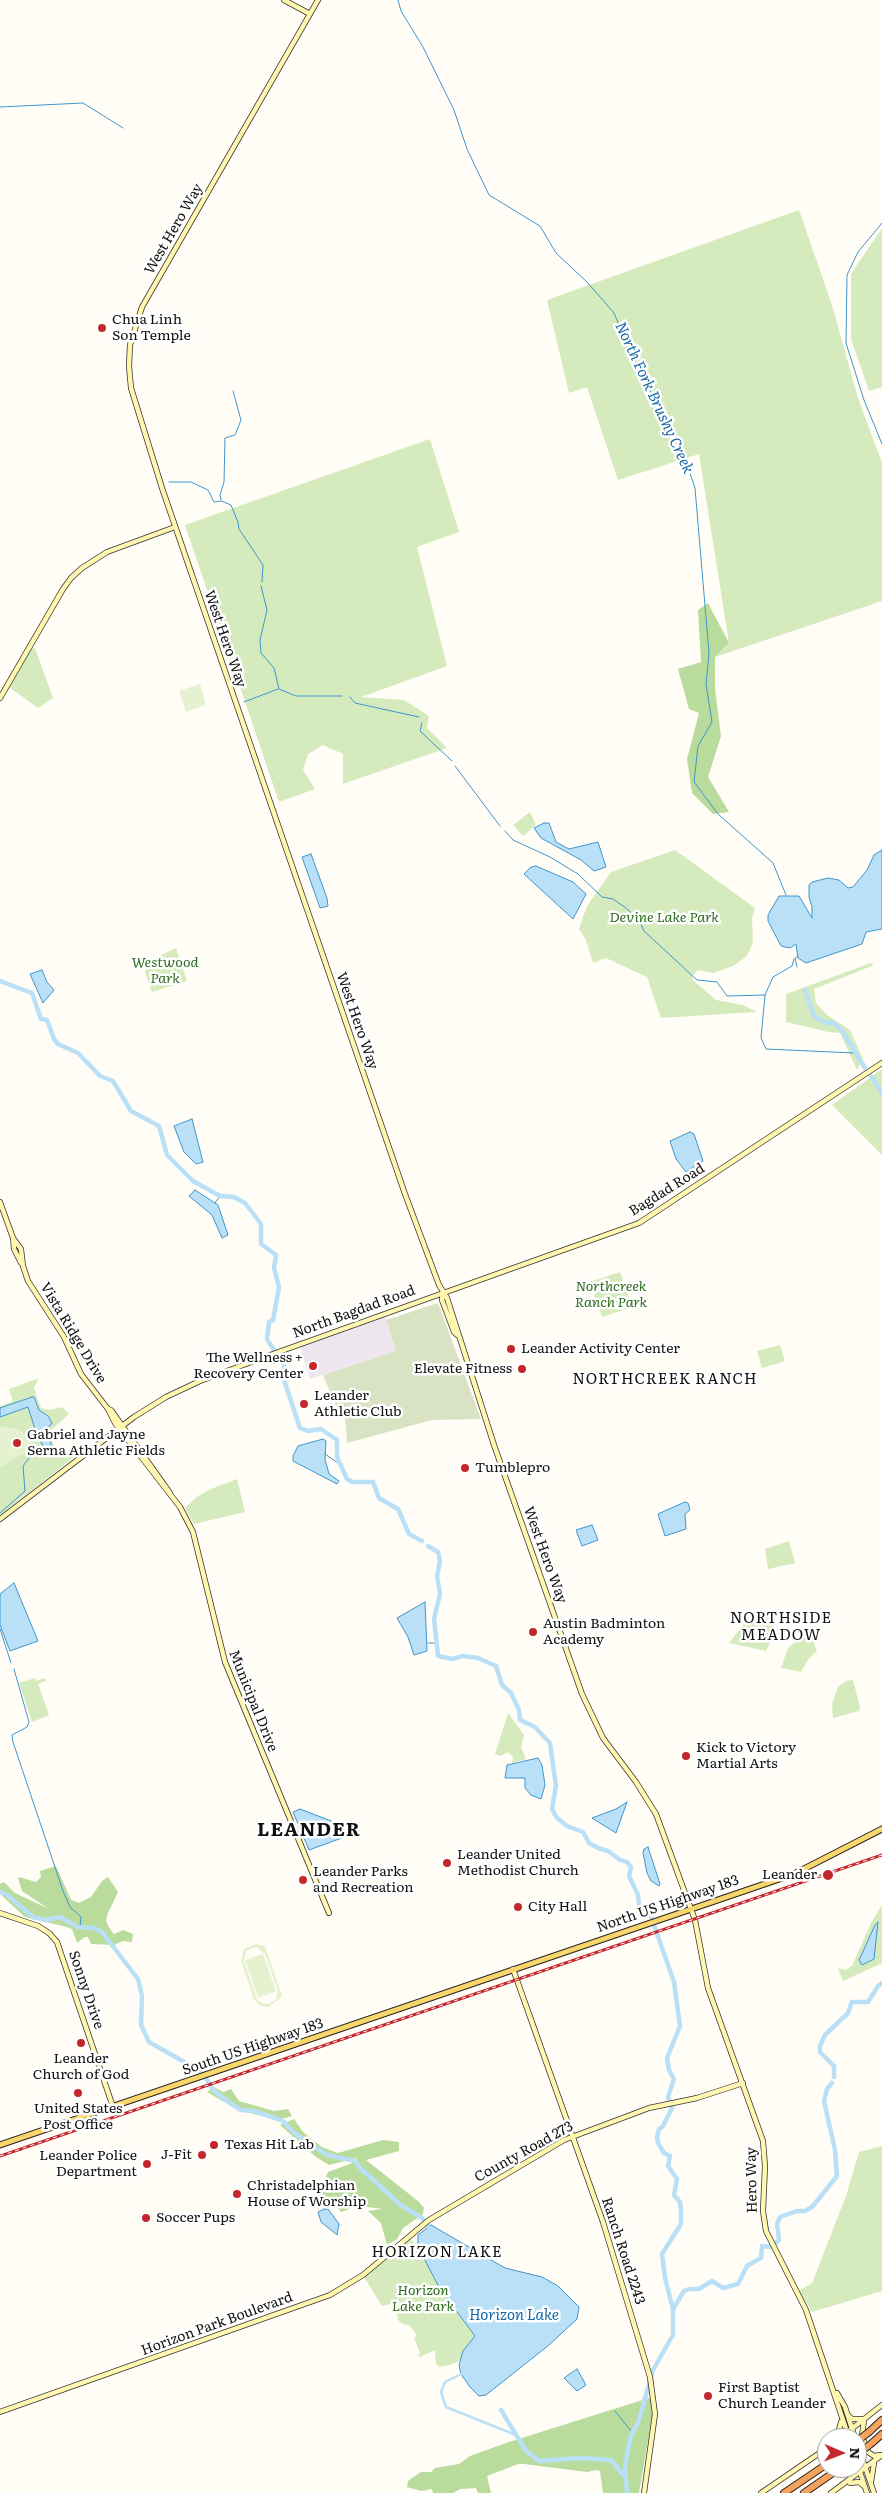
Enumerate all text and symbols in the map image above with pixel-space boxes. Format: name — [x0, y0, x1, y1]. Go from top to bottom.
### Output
street label: West Hero Way — [141, 181, 207, 277]
place label: Chua Linh Son Temple — [112, 312, 191, 344]
water label: North Fork Brushy Creek — [611, 319, 697, 477]
marker: Chua Linh Son Temple — [96, 322, 108, 334]
street label: West Hero Way — [200, 588, 250, 690]
park label: Devine Lake Park — [609, 910, 719, 926]
park label: Westwood Park — [132, 955, 198, 988]
street label: West Hero Way — [332, 970, 382, 1072]
street label: Bagdad Road — [626, 1160, 708, 1220]
park label: Northcreek Ranch Park — [575, 1279, 647, 1311]
street label: Vista Ridge Drive — [36, 1280, 110, 1386]
street label: North Bagdad Road — [290, 1282, 418, 1342]
place label: Leander Activity Center — [521, 1341, 680, 1357]
marker: Leander Activity Center — [505, 1343, 517, 1355]
place label: The Wellness + Recovery Center — [193, 1350, 303, 1382]
marker: The Wellness + Recovery Center — [307, 1360, 319, 1372]
place label: Elevate Fitness — [414, 1361, 512, 1377]
marker: Elevate Fitness — [516, 1363, 528, 1375]
district label: NORTHCREEK RANCH — [570, 1371, 760, 1389]
place label: Leander Athletic Club — [314, 1388, 402, 1420]
marker: Leander Athletic Club — [298, 1398, 310, 1410]
place label: Gabriel and Jayne Serna Athletic Fields — [27, 1427, 165, 1460]
marker: Gabriel and Jayne Serna Athletic Fields — [11, 1437, 23, 1449]
place label: Tumblepro — [475, 1460, 550, 1476]
marker: Tumblepro — [459, 1462, 471, 1474]
street label: West Hero Way — [520, 1504, 570, 1606]
district label: NORTHSIDE MEADOW — [729, 1610, 833, 1645]
place label: Austin Badminton Academy — [543, 1616, 665, 1648]
marker: Austin Badminton Academy — [527, 1626, 539, 1638]
street label: Municipal Drive — [225, 1648, 281, 1754]
place label: Kick to Victory Martial Arts — [696, 1740, 796, 1772]
marker: Kick to Victory Martial Arts — [680, 1750, 692, 1762]
district label: LEANDER — [256, 1819, 362, 1841]
place label: Leander United Methodist Church — [457, 1847, 579, 1880]
marker: Leander United Methodist Church — [441, 1857, 453, 1869]
place label: Leander Parks and Recreation — [313, 1864, 413, 1896]
place label: Leander — [762, 1867, 817, 1883]
marker: Leander — [821, 1868, 835, 1882]
street label: North US Highway 183 — [595, 1872, 741, 1936]
marker: Leander Parks and Recreation — [297, 1874, 309, 1886]
place label: City Hall — [528, 1899, 587, 1915]
marker: City Hall — [512, 1901, 524, 1913]
street label: Sonny Drive — [65, 1949, 107, 2031]
street label: South US Highway 183 — [180, 2015, 326, 2079]
marker: Leander Church of God — [75, 2037, 87, 2049]
place label: Leander Church of God — [33, 2051, 129, 2084]
marker: United States Post Office — [72, 2087, 84, 2099]
place label: United States Post Office — [34, 2101, 122, 2134]
street label: County Road 273 — [472, 2118, 576, 2186]
place label: Texas Hit Lab — [224, 2137, 314, 2153]
marker: Texas Hit Lab — [208, 2139, 220, 2151]
place label: J-Fit — [161, 2147, 192, 2163]
street label: Hero Way — [743, 2147, 761, 2213]
place label: Leander Police Department — [39, 2148, 137, 2180]
marker: J-Fit — [196, 2149, 208, 2161]
marker: Leander Police Department — [141, 2158, 153, 2170]
place label: Christadelphian House of Worship — [247, 2178, 366, 2210]
marker: Christadelphian House of Worship — [231, 2188, 243, 2200]
street label: Ranch Road 2243 — [598, 2195, 648, 2307]
place label: Soccer Pups — [156, 2210, 235, 2226]
marker: Soccer Pups — [140, 2212, 152, 2224]
district label: HORIZON LAKE — [370, 2244, 504, 2262]
park label: Horizon Lake Park — [392, 2283, 454, 2316]
street label: Horizon Park Boulevard — [139, 2289, 295, 2359]
water label: Horizon Lake — [469, 2307, 559, 2325]
place label: First Baptist Church Leander — [718, 2380, 826, 2412]
marker: First Baptist Church Leander — [702, 2390, 714, 2402]
north arrow — [817, 2428, 867, 2478]
text: N — [846, 2447, 866, 2459]

